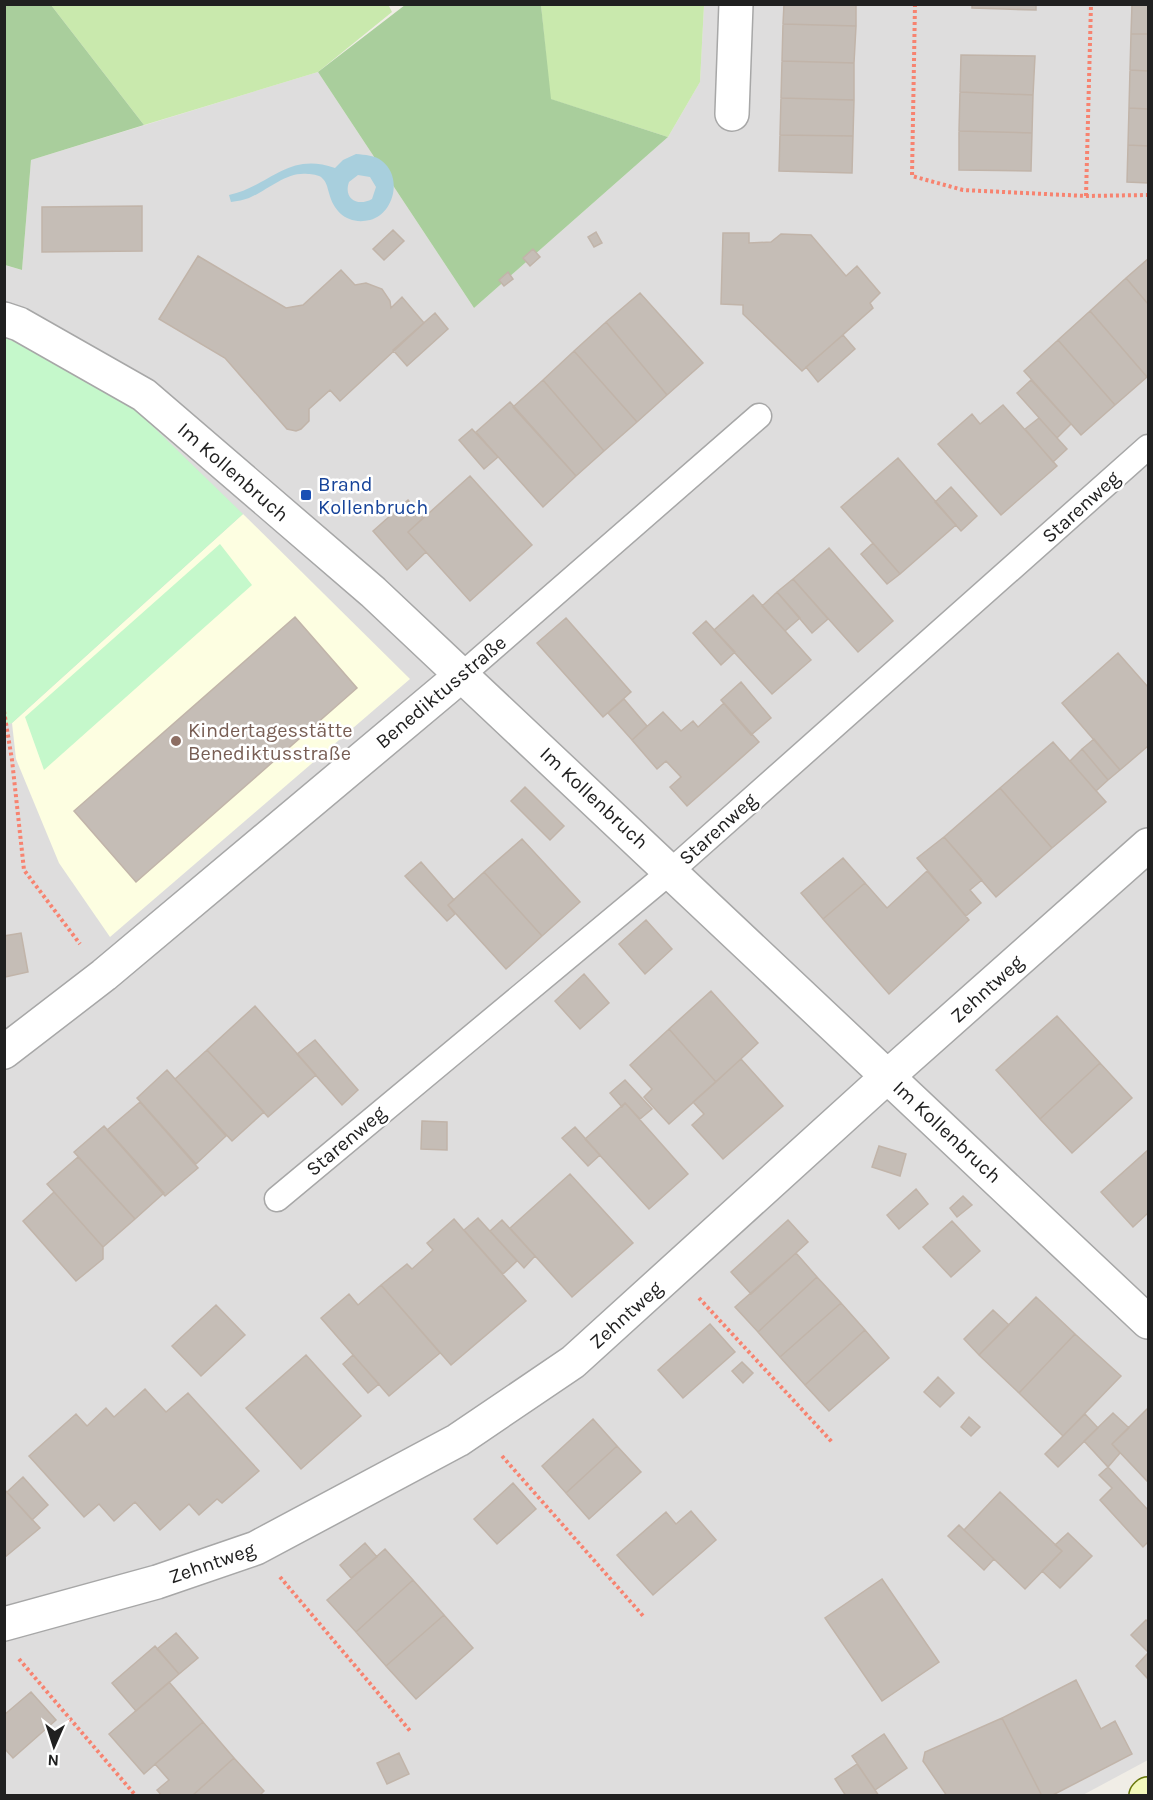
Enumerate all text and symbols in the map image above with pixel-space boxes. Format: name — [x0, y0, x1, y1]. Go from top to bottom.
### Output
street label: Im Kollenbruch — [173, 418, 293, 526]
street label: Starenweg — [1038, 466, 1124, 548]
place label: Brand Kollenbruch — [318, 473, 428, 519]
marker: Brand Kollenbruch — [299, 488, 313, 502]
street label: Benediktusstraße — [371, 631, 511, 753]
place label: Kindertagesstätte Benediktusstraße — [188, 719, 352, 765]
marker: Kindertagesstätte Benediktusstraße — [169, 734, 183, 748]
street label: Im Kollenbruch — [535, 742, 653, 854]
street label: Starenweg — [675, 788, 761, 870]
street label: Zehntweg — [946, 950, 1028, 1028]
street label: Im Kollenbruch — [888, 1076, 1006, 1188]
street label: Starenweg — [302, 1101, 390, 1181]
street label: Zehntweg — [585, 1276, 667, 1354]
street label: Zehntweg — [166, 1538, 258, 1588]
north arrow — [24, 1716, 84, 1776]
text: N — [47, 1751, 59, 1770]

